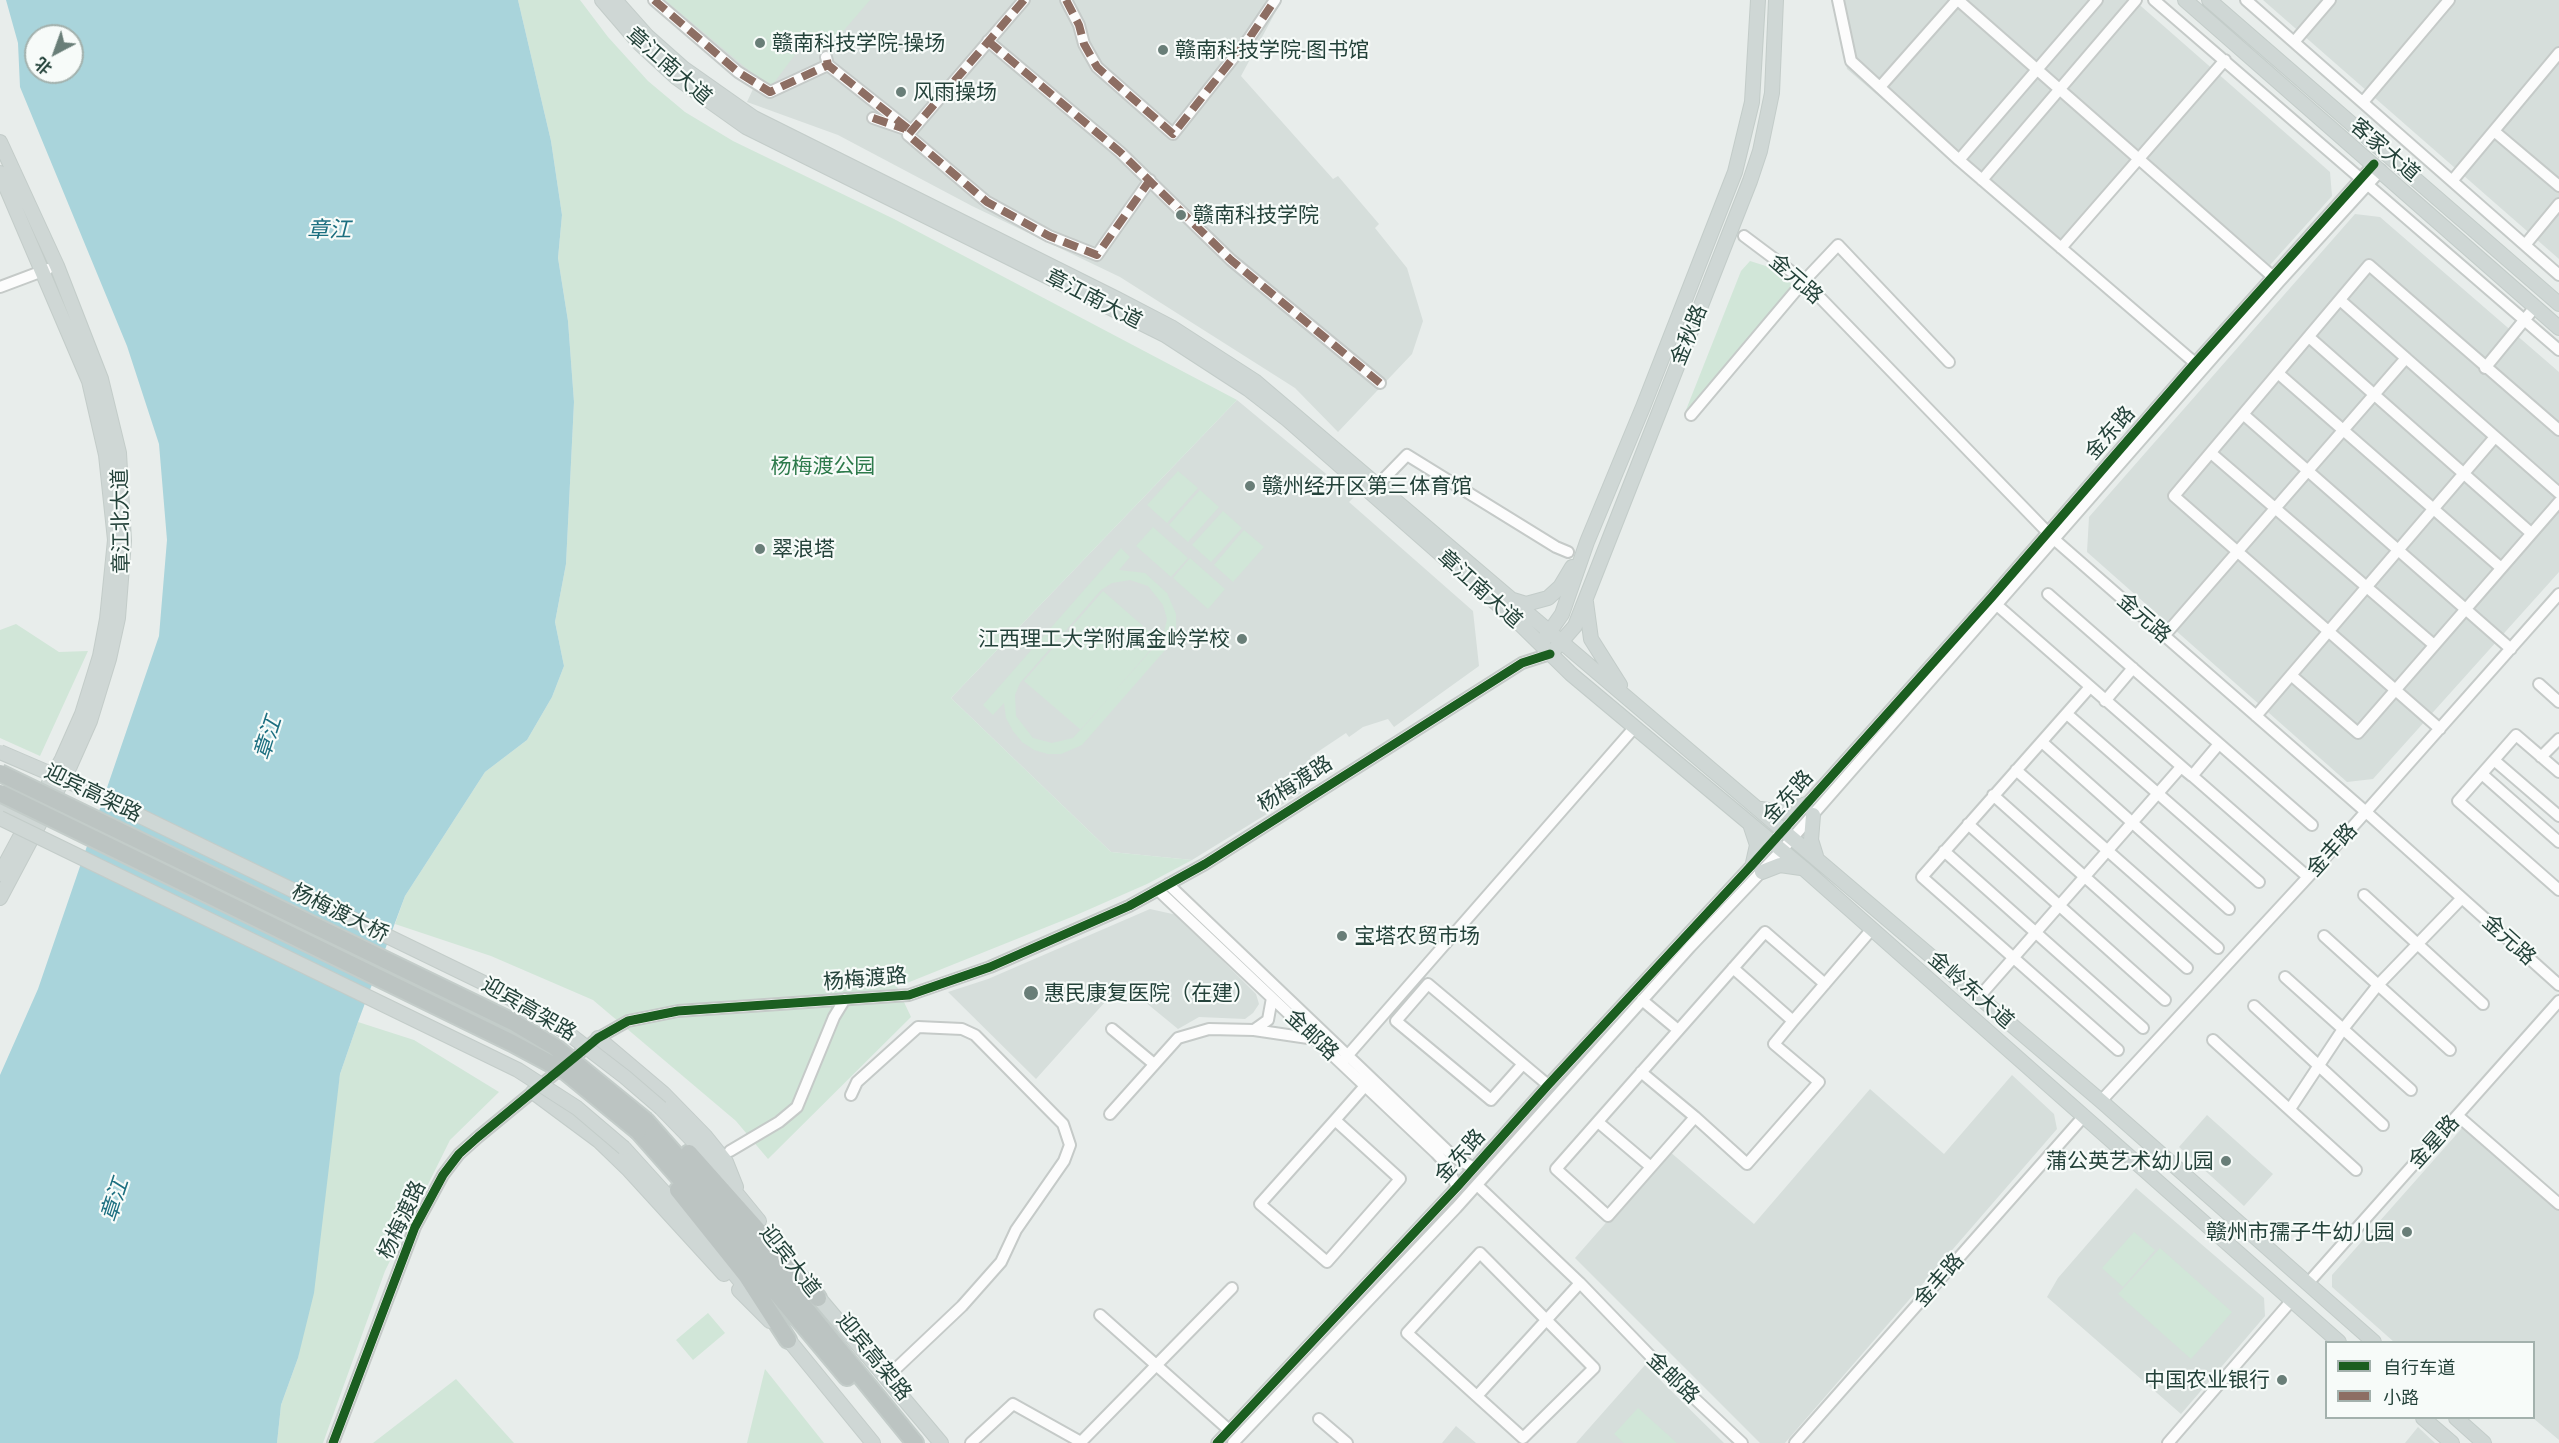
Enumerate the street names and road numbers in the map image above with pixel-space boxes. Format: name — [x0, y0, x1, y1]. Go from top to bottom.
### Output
street label: 章江南大道 — [621, 22, 717, 110]
street label: 客家大道 — [2345, 113, 2425, 187]
street label: 金元路 — [1764, 249, 1828, 309]
street label: 章江南大道 — [1042, 264, 1146, 334]
street label: 金秋路 — [1666, 301, 1712, 369]
street label: 金东路 — [2080, 401, 2140, 465]
street label: 章江北大道 — [107, 468, 135, 574]
street label: 章江南大道 — [1433, 545, 1527, 633]
street label: 金元路 — [2112, 588, 2176, 648]
street label: 杨梅渡路 — [1253, 751, 1337, 817]
street label: 迎宾高架路 — [40, 759, 146, 827]
street label: 金东路 — [1758, 765, 1818, 829]
street label: 金丰路 — [2302, 818, 2362, 882]
street label: 杨梅渡大桥 — [287, 879, 393, 947]
street label: 金元路 — [2477, 910, 2541, 970]
street label: 金岭东大道 — [1923, 946, 2019, 1034]
street label: 杨梅渡路 — [822, 963, 908, 995]
street label: 迎宾高架路 — [477, 972, 581, 1046]
street label: 金邮路 — [1280, 1004, 1344, 1066]
street label: 金星路 — [2404, 1110, 2464, 1174]
street label: 金东路 — [1430, 1124, 1490, 1188]
street label: 杨梅渡路 — [373, 1177, 431, 1263]
street label: 迎宾大道 — [754, 1220, 826, 1302]
street label: 金丰路 — [1909, 1248, 1969, 1312]
street label: 迎宾高架路 — [831, 1308, 917, 1406]
street label: 金邮路 — [1642, 1347, 1704, 1409]

